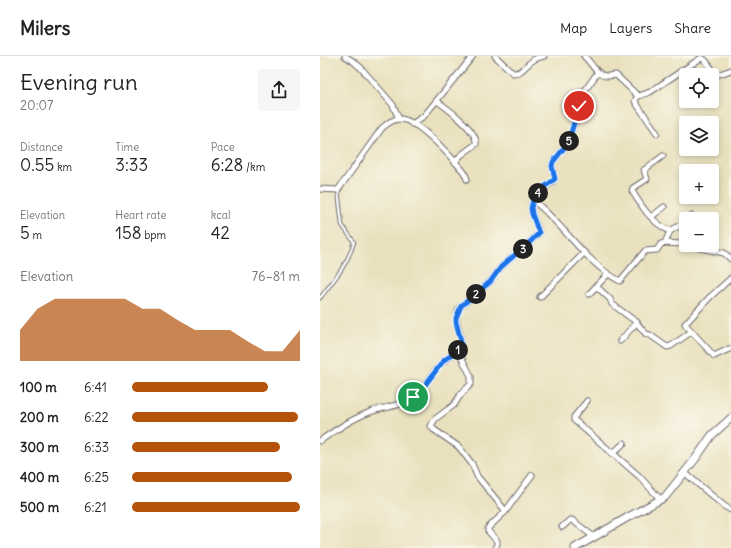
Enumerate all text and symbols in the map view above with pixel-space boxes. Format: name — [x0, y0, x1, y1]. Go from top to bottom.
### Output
text: Milers — [20, 16, 70, 40]
text: Map — [560, 19, 587, 37]
text: Layers — [609, 19, 652, 37]
text: Share — [674, 19, 711, 37]
text: Evening run — [20, 68, 138, 96]
map controls — [679, 68, 719, 252]
button: locate — [679, 68, 719, 108]
button: share — [258, 69, 300, 111]
pin — [562, 89, 596, 123]
icon: check — [568, 95, 590, 117]
text: 20:07 — [20, 97, 53, 114]
button: layers — [679, 116, 719, 156]
pin: 5 — [559, 131, 579, 151]
text: 5 — [566, 134, 572, 148]
text: Distance — [20, 140, 63, 154]
text: Time — [115, 140, 139, 154]
text: Pace — [211, 140, 235, 154]
text: 0.55 — [20, 154, 54, 176]
text: 3:33 — [115, 154, 148, 176]
text: 6:28 — [211, 154, 243, 176]
text: km — [54, 160, 72, 174]
text: /km — [243, 160, 265, 174]
button: + — [679, 164, 719, 204]
pin: 4 — [528, 183, 548, 203]
text: 4 — [535, 186, 541, 200]
text: Elevation — [20, 208, 65, 222]
text: Heart rate — [115, 208, 166, 222]
text: kcal — [211, 208, 230, 222]
button: − — [679, 212, 719, 252]
text: 5 — [20, 222, 30, 244]
text: 158 — [115, 222, 142, 244]
text: 42 — [211, 222, 230, 244]
text: m — [30, 228, 42, 242]
text: bpm — [142, 228, 166, 242]
pin: 3 — [513, 239, 533, 259]
text: 3 — [520, 242, 526, 256]
text: Elevation — [20, 268, 73, 285]
text: 76–81 m — [252, 268, 300, 285]
pin: 2 — [466, 284, 486, 304]
text: 2 — [473, 287, 479, 301]
pin: 1 — [448, 340, 468, 360]
text: 1 — [456, 343, 460, 357]
text: 100 m — [20, 379, 57, 396]
text: 6:41 — [84, 379, 107, 396]
pin — [396, 380, 430, 414]
icon: arrive — [402, 386, 424, 408]
text: 200 m — [20, 409, 59, 426]
text: 6:22 — [84, 409, 109, 426]
text: 300 m — [20, 439, 59, 456]
text: 6:33 — [84, 439, 109, 456]
text: 400 m — [20, 469, 59, 486]
text: 6:25 — [84, 469, 109, 486]
text: 500 m — [20, 499, 59, 516]
text: 6:21 — [84, 499, 107, 516]

